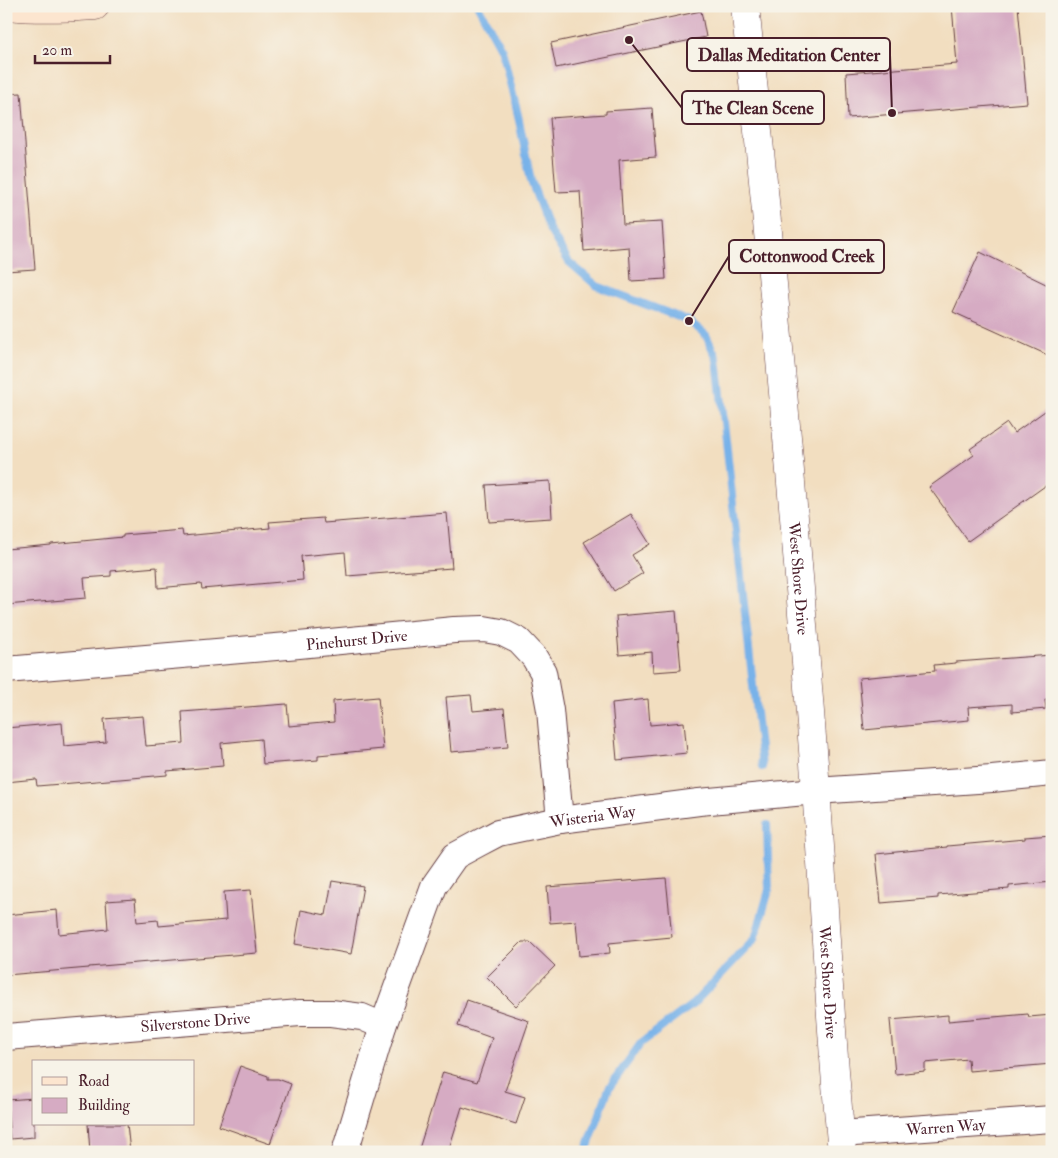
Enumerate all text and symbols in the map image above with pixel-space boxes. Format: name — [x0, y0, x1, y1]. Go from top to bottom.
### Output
scale bar — [35, 32, 110, 64]
callout: Dallas Meditation Center — [687, 38, 890, 71]
text: 20 m — [42, 41, 72, 60]
text: Dallas Meditation Center — [698, 44, 880, 67]
callout: The Clean Scene — [682, 91, 824, 124]
text: The Clean Scene — [691, 97, 814, 120]
callout: Cottonwood Creek — [729, 240, 884, 273]
text: Cottonwood Creek — [739, 245, 875, 268]
street label: West Shore Drive — [783, 520, 813, 636]
street label: Pinehurst Drive — [305, 626, 409, 655]
street label: Wisteria Way — [547, 801, 638, 833]
street label: West Shore Drive — [814, 924, 841, 1040]
street label: Silverstone Drive — [140, 1008, 251, 1037]
legend — [32, 1060, 195, 1126]
text: Road — [78, 1072, 110, 1091]
text: Building — [78, 1096, 130, 1115]
street label: Warren Way — [904, 1115, 987, 1140]

